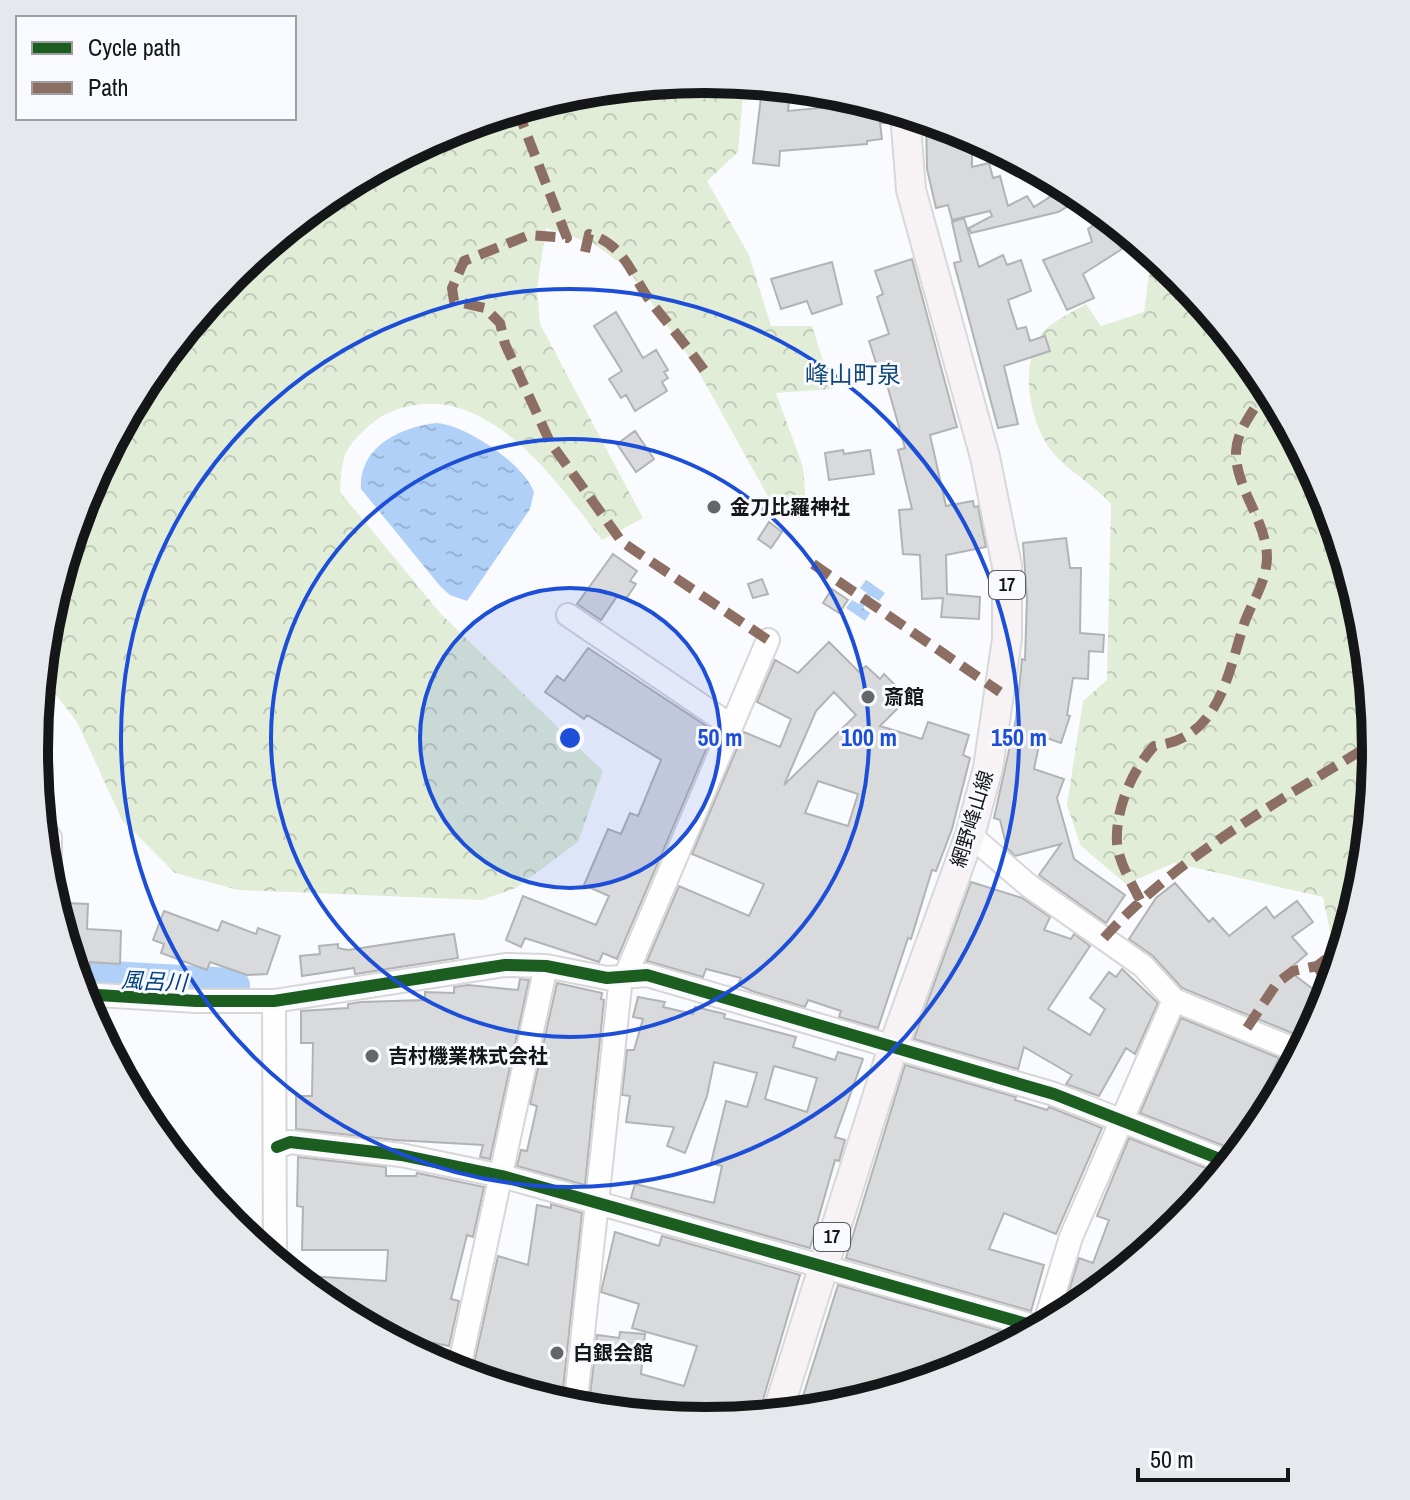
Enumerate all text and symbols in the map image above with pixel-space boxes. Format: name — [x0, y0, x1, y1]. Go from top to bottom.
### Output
legend — [16, 16, 296, 120]
text: Cycle path — [88, 31, 181, 63]
text: Path — [88, 71, 129, 103]
district label: 峰山町泉 — [805, 358, 901, 390]
place label: 金刀比羅神社 — [730, 493, 850, 520]
marker: 金刀比羅神社 — [705, 498, 723, 516]
road number: 17 — [989, 571, 1025, 599]
place label: 斎館 — [884, 683, 924, 710]
marker: 斎館 — [859, 688, 877, 706]
text: 50 m — [698, 721, 742, 753]
text: 100 m — [841, 721, 897, 753]
text: 150 m — [991, 721, 1047, 753]
centre of rings — [556, 724, 584, 752]
street label: 網野峰山線 — [944, 767, 999, 871]
water label: 風呂川 — [120, 964, 190, 998]
place label: 吉村機業株式会社 — [388, 1042, 548, 1069]
marker: 吉村機業株式会社 — [363, 1047, 381, 1065]
road number: 17 — [814, 1223, 850, 1251]
place label: 白銀会館 — [573, 1339, 653, 1366]
marker: 白銀会館 — [548, 1344, 566, 1362]
scale bar — [1138, 1432, 1288, 1482]
text: 50 m — [1150, 1443, 1194, 1475]

